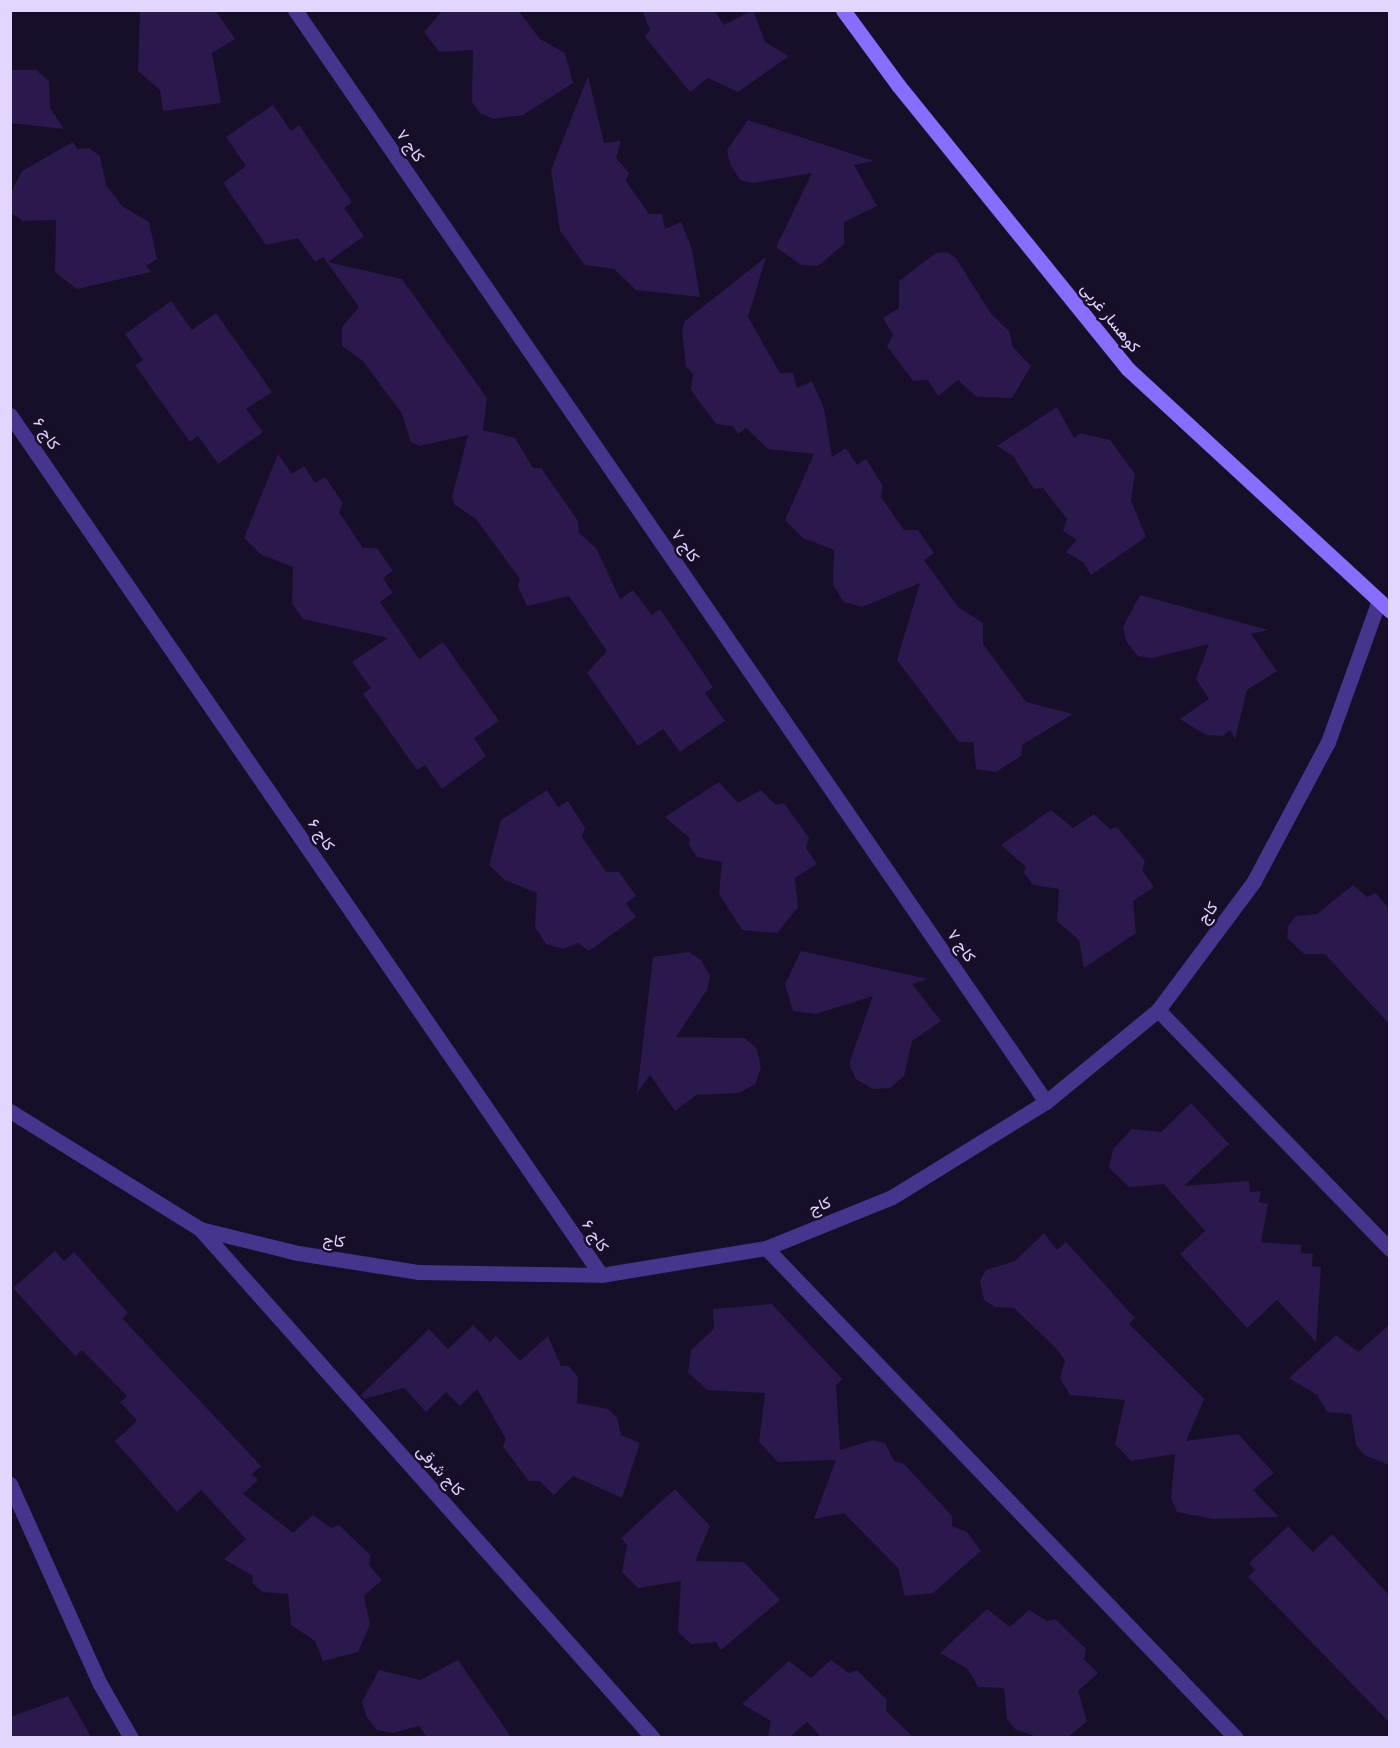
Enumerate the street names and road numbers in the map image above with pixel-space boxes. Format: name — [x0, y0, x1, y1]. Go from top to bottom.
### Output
street label: کاج ۷ — [392, 126, 428, 166]
street label: کوهسار غربی — [1076, 280, 1144, 356]
street label: کاج ۶ — [29, 415, 63, 453]
street label: کاج ۷ — [667, 526, 703, 566]
street label: کاج ۶ — [304, 816, 338, 854]
street label: کاج — [1194, 898, 1222, 928]
street label: کاج ۷ — [943, 926, 979, 966]
street label: کاج — [806, 1193, 834, 1219]
street label: کاج ۶ — [578, 1217, 612, 1255]
street label: کاج — [322, 1230, 346, 1252]
street label: کاج شرقی — [412, 1442, 468, 1500]

